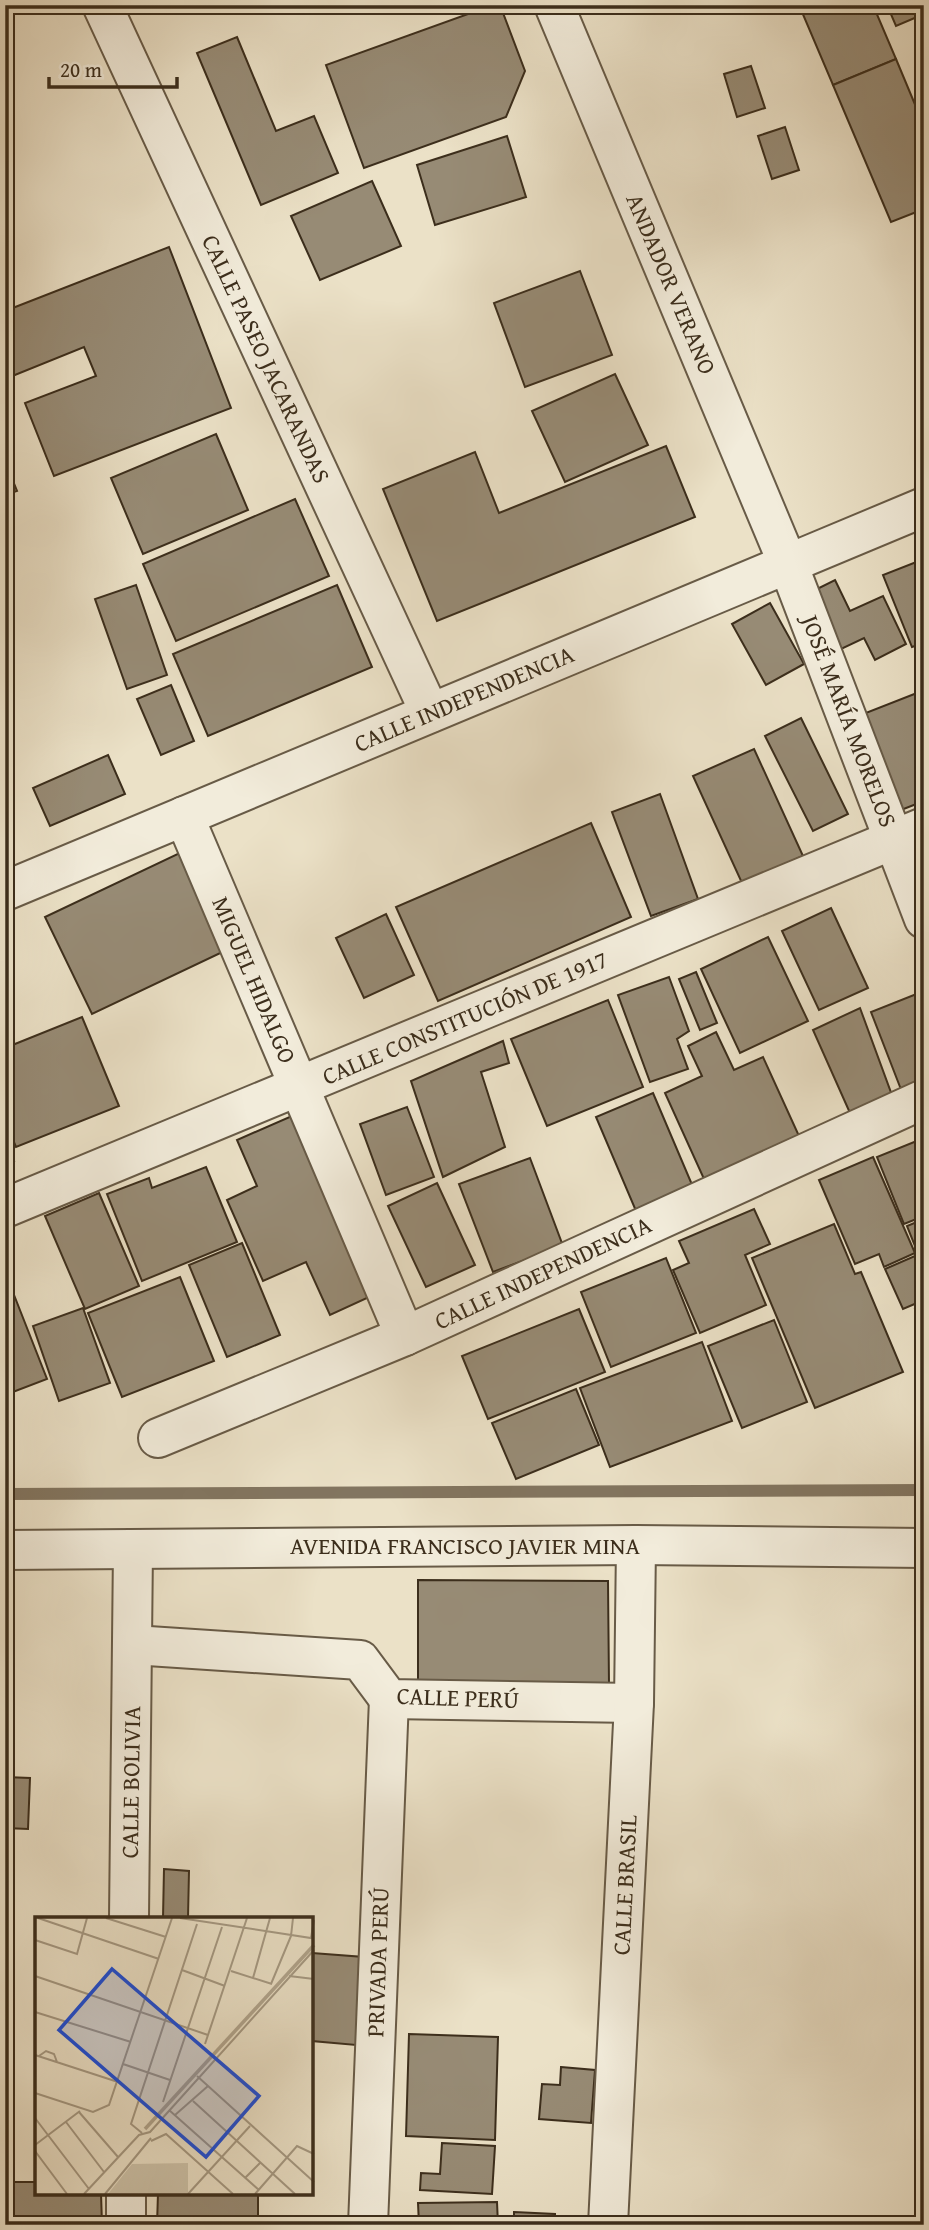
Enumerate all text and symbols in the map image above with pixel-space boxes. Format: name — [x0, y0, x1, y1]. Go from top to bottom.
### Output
scale bar — [49, 46, 177, 90]
text: 20 m — [60, 54, 102, 85]
street label: ANDADOR VERANO — [618, 188, 725, 380]
street label: CALLE PASEO JACARANDAS — [193, 229, 339, 489]
street label: JOSÉ MARÍA MORELOS — [792, 607, 906, 832]
street label: CALLE INDEPENDENCIA — [349, 636, 580, 761]
street label: MIGUEL HIDALGO — [204, 891, 305, 1069]
street label: CALLE CONSTITUCIÓN DE 1917 — [317, 941, 613, 1094]
street label: CALLE INDEPENDENCIA — [429, 1207, 657, 1338]
street label: AVENIDA FRANCISCO JAVIER MINA — [290, 1528, 640, 1563]
street label: CALLE PERÚ — [396, 1678, 520, 1717]
street label: CALLE BOLIVIA — [112, 1705, 149, 1859]
street label: CALLE BRASIL — [603, 1814, 646, 1956]
street label: PRIVADA PERÚ — [357, 1886, 398, 2038]
inset map — [35, 1917, 313, 2195]

